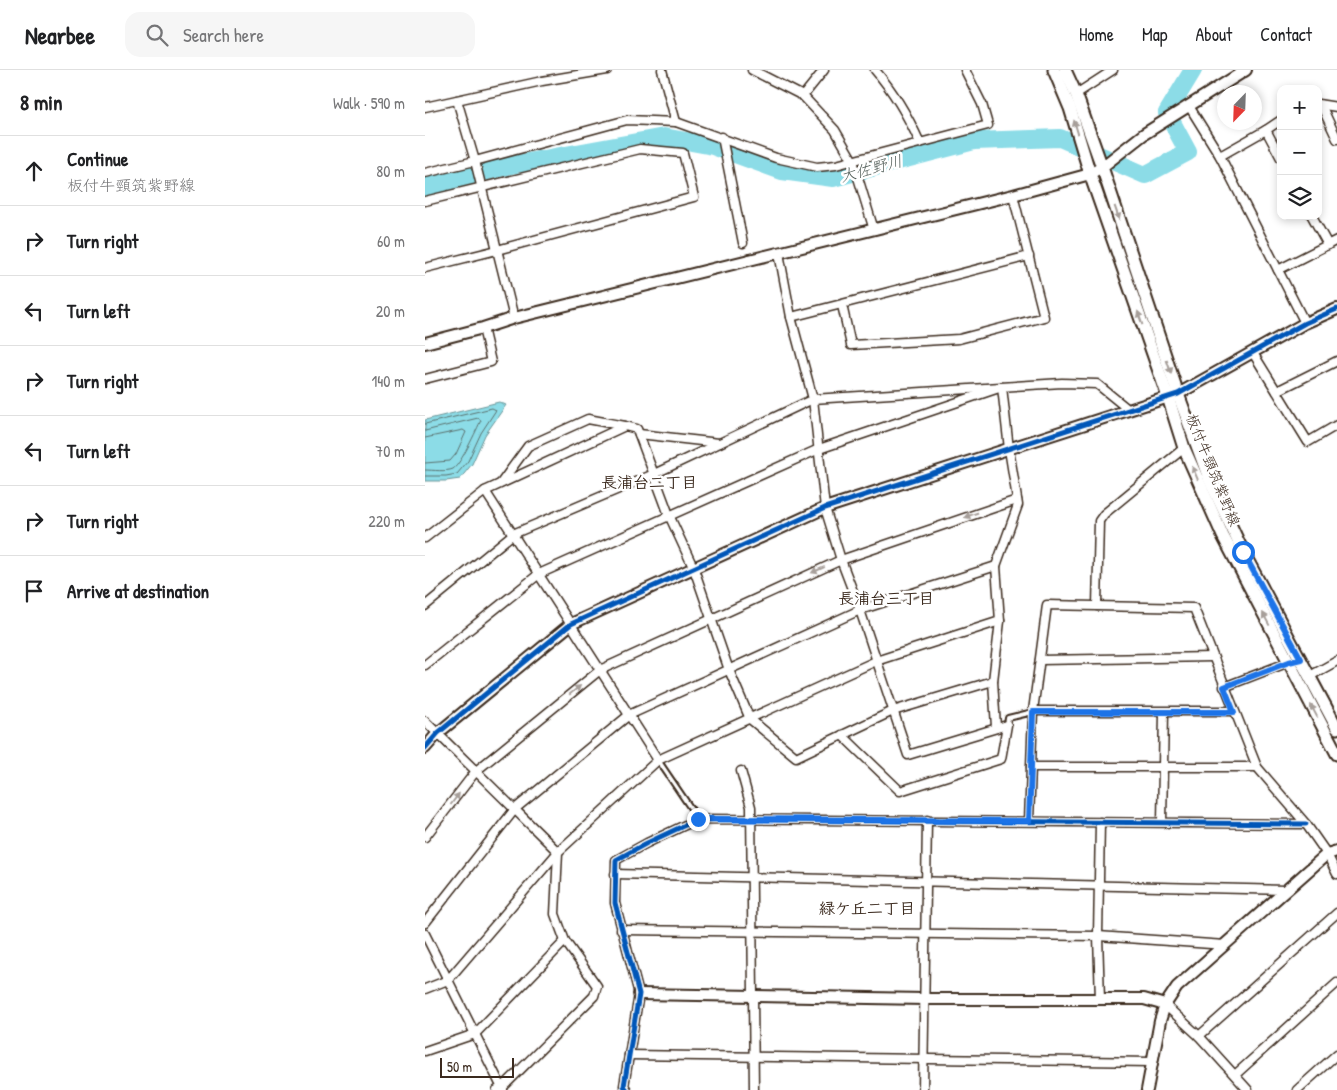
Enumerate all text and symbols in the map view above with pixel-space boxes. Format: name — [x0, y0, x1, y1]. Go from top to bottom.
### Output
search box — [125, 12, 475, 57]
text: Nearbee — [25, 19, 95, 51]
icon: search — [143, 21, 171, 49]
text: Search here — [183, 22, 264, 48]
text: Home — [1079, 22, 1114, 47]
text: Map — [1142, 22, 1167, 47]
text: About — [1195, 22, 1232, 47]
text: Contact — [1260, 22, 1312, 47]
north arrow — [1217, 85, 1262, 130]
map controls — [1277, 85, 1322, 220]
button: + — [1277, 85, 1322, 130]
text: 8 min — [20, 88, 62, 117]
text: Walk · 590 m — [333, 92, 405, 114]
one-way arrow — [1071, 120, 1079, 135]
button: − — [1277, 130, 1322, 175]
text: Continue — [67, 146, 128, 172]
water label: 大佐野川 — [837, 149, 905, 187]
icon: ahead — [20, 157, 48, 185]
text: 80 m — [376, 160, 405, 182]
text: 板付牛頸筑紫野線 — [67, 174, 195, 196]
button: layers — [1277, 175, 1322, 220]
one-way arrow — [1114, 206, 1121, 221]
icon: right — [20, 227, 48, 255]
text: Turn right — [67, 228, 138, 254]
text: 60 m — [377, 230, 405, 252]
icon: left — [20, 297, 48, 325]
text: Turn left — [67, 298, 130, 324]
text: 20 m — [376, 300, 405, 322]
one-way arrow — [1136, 310, 1143, 325]
one-way arrow — [1166, 360, 1173, 375]
icon: right — [20, 367, 48, 395]
text: Turn right — [67, 368, 138, 394]
text: 140 m — [371, 370, 405, 392]
street label: 板付牛頸筑紫野線 — [1181, 410, 1246, 529]
icon: left — [20, 437, 48, 465]
text: Turn left — [67, 438, 130, 464]
text: 70 m — [375, 440, 405, 462]
one-way arrow — [1190, 466, 1198, 480]
district label: 長浦台二丁目 — [601, 471, 697, 493]
icon: right — [20, 507, 48, 535]
text: Turn right — [67, 508, 138, 534]
text: 220 m — [368, 510, 405, 532]
one-way arrow — [964, 512, 979, 520]
route start — [1232, 541, 1255, 564]
one-way arrow — [811, 567, 825, 575]
icon: arrive — [20, 577, 48, 605]
text: Arrive at destination — [67, 578, 209, 604]
district label: 長浦台三丁目 — [838, 587, 934, 609]
one-way arrow — [1262, 612, 1270, 626]
one-way arrow — [568, 685, 581, 696]
one-way arrow — [1310, 703, 1318, 718]
one-way arrow — [449, 793, 460, 806]
route end — [687, 808, 710, 831]
district label: 緑ケ丘二丁目 — [819, 897, 915, 919]
scale bar — [440, 1055, 514, 1078]
text: 50 m — [447, 1057, 472, 1076]

